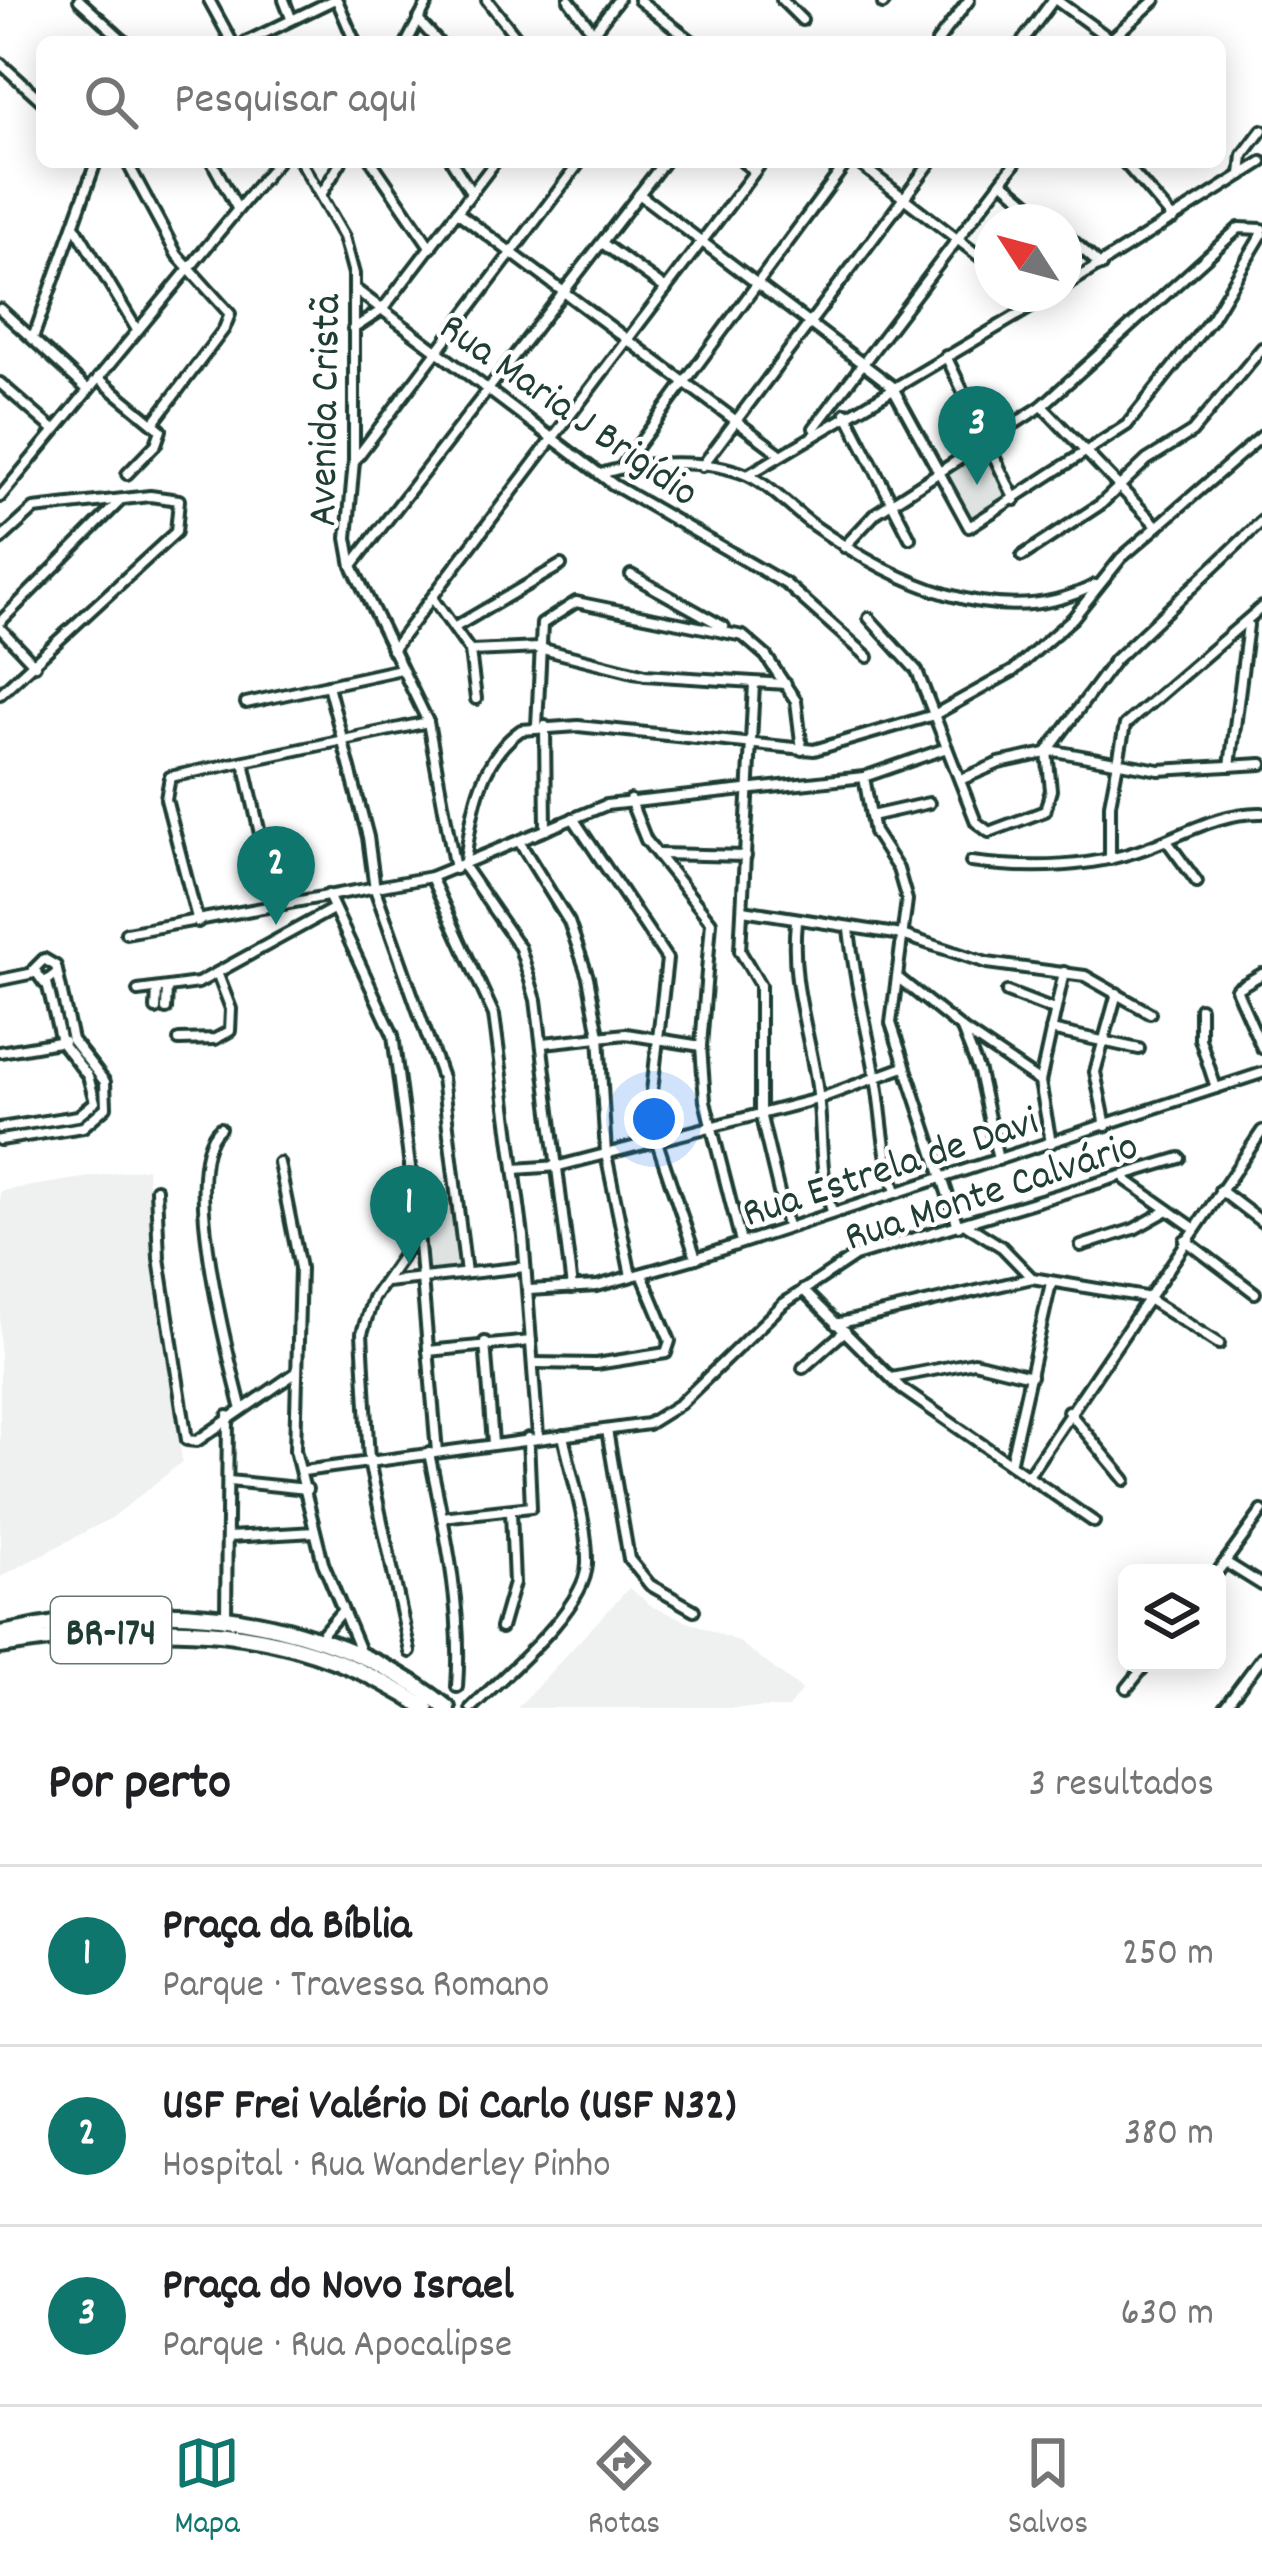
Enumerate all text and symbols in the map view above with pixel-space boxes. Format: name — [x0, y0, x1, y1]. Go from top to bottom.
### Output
search box — [36, 36, 1226, 168]
icon: search — [78, 69, 144, 135]
text: Pesquisar aqui — [174, 70, 417, 134]
north arrow — [974, 204, 1082, 312]
street label: Avenida Cristã — [296, 293, 360, 527]
street label: Rua Maria J Brigídio — [425, 301, 709, 525]
pin: 3 — [938, 386, 1016, 485]
pin: 2 — [237, 826, 315, 925]
your location — [624, 1089, 684, 1149]
street label: Rua Estrela de Davi — [735, 1095, 1047, 1247]
street label: Rua Monte Calvário — [838, 1119, 1146, 1270]
pin: 1 — [370, 1165, 448, 1264]
map controls — [1118, 1564, 1226, 1672]
button: layers — [1118, 1564, 1226, 1672]
road number: BR-174 — [51, 1597, 171, 1663]
text: Por perto — [48, 1750, 231, 1822]
text: 3 resultados — [1029, 1759, 1214, 1814]
text: Praça da Bíblia — [162, 1896, 411, 1960]
text: 1 — [83, 1928, 91, 1983]
text: 250 m — [1122, 1928, 1214, 1983]
text: Parque · Travessa Romano — [162, 1960, 549, 2015]
text: USF Frei Valério Di Carlo (USF N32) — [162, 2076, 736, 2140]
text: 2 — [78, 2108, 96, 2163]
text: 380 m — [1124, 2108, 1214, 2163]
text: Hospital · Rua Wanderley Pinho — [162, 2140, 611, 2195]
text: Praça do Novo Israel — [162, 2256, 514, 2320]
text: 3 — [78, 2288, 96, 2343]
text: 630 m — [1121, 2288, 1214, 2343]
text: Parque · Rua Apocalipse — [162, 2320, 512, 2375]
tab: Mapa — [174, 2430, 240, 2549]
tab: Rotas — [588, 2430, 660, 2549]
tab: Salvos — [1008, 2430, 1088, 2549]

